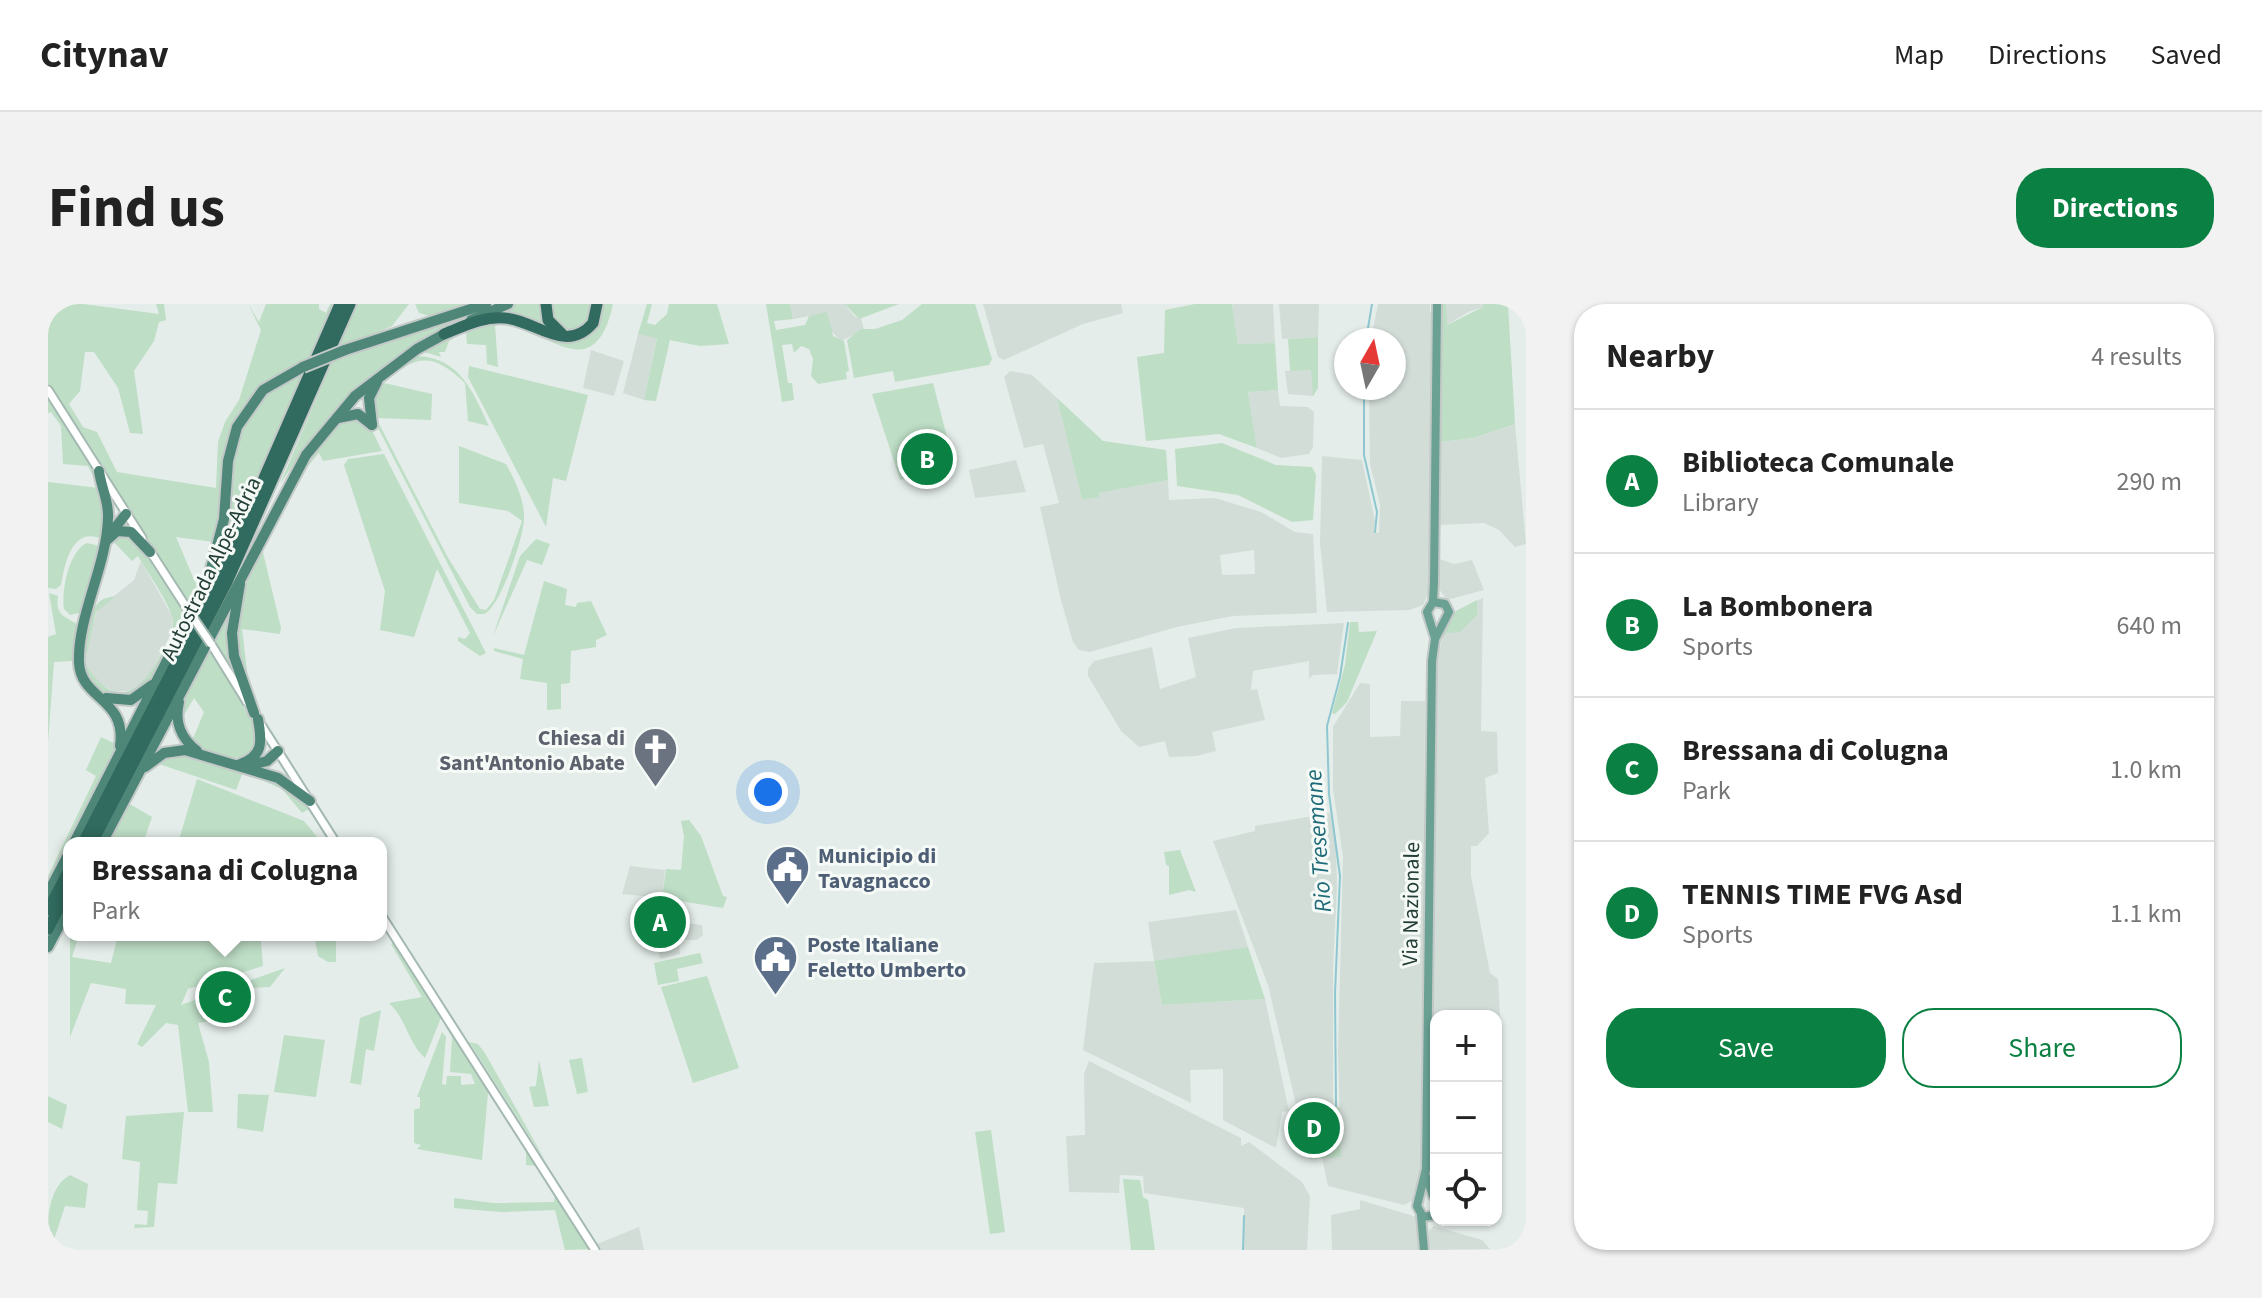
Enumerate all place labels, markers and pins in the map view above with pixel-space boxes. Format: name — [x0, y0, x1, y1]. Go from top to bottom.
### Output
pin: B — [901, 429, 953, 489]
place label: Chiesa di Sant'Antonio Abate — [439, 722, 625, 779]
church icon: Chiesa di Sant'Antonio Abate — [632, 726, 680, 789]
place label: Municipio di Tavagnacco — [818, 840, 936, 897]
public building icon: Municipio di Tavagnacco — [763, 844, 811, 907]
pin: A — [634, 892, 686, 952]
place label: Poste Italiane Feletto Umberto — [807, 929, 966, 986]
public building icon: Poste Italiane Feletto Umberto — [752, 933, 800, 996]
pin: C — [199, 967, 251, 1027]
pin: D — [1288, 1098, 1340, 1158]

